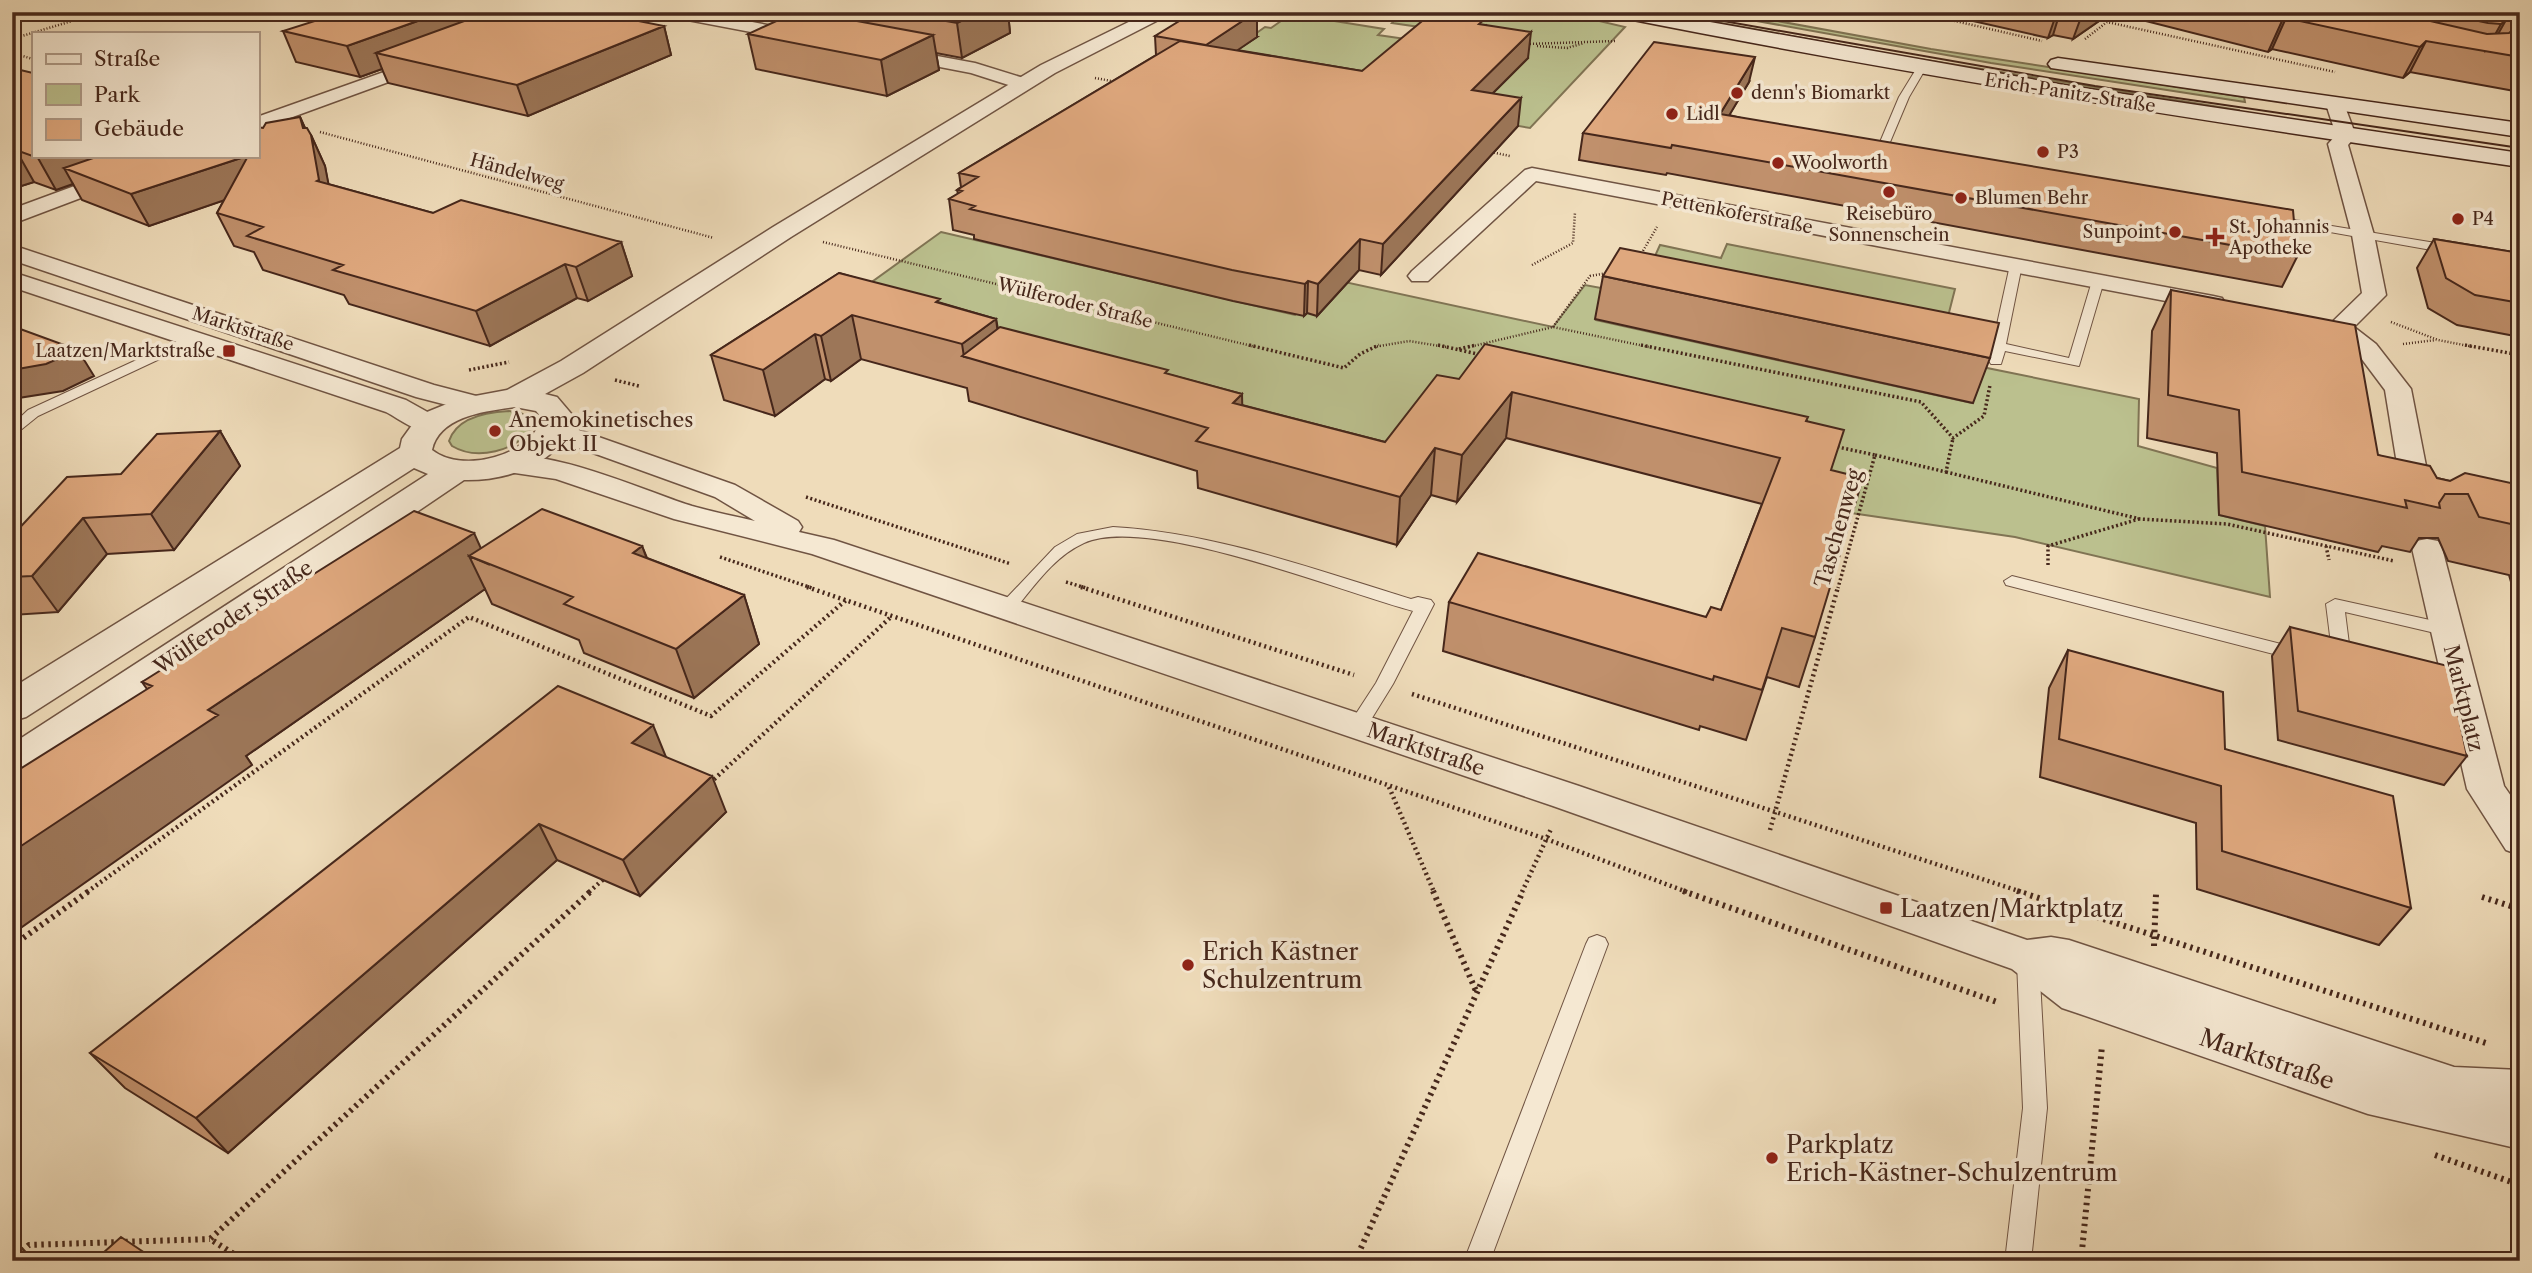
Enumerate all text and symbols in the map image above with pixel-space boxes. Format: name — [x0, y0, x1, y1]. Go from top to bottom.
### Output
legend — [32, 32, 259, 158]
text: Straße — [94, 46, 160, 71]
street label: Erich-Panitz-Straße — [1983, 69, 2157, 117]
text: Park — [94, 82, 140, 107]
place label: denn's Biomarkt — [1751, 82, 1891, 104]
marker: denn's Biomarkt — [1729, 85, 1745, 101]
place label: Lidl — [1686, 103, 1720, 125]
marker: Lidl — [1664, 106, 1680, 122]
text: Gebäude — [94, 116, 184, 141]
place label: P3 — [2057, 141, 2079, 163]
marker: P3 — [2035, 144, 2051, 160]
street label: Händelweg — [468, 149, 567, 195]
place label: Woolworth — [1791, 152, 1888, 174]
marker: Woolworth — [1770, 155, 1786, 171]
marker: Reisebüro Sonnenschein — [1881, 184, 1897, 200]
place label: Blumen Behr — [1975, 187, 2089, 209]
street label: Pettenkoferstraße — [1659, 188, 1815, 238]
marker: Blumen Behr — [1953, 190, 1969, 206]
place label: Reisebüro Sonnenschein — [1828, 203, 1950, 246]
place label: P4 — [2472, 208, 2494, 230]
marker: P4 — [2450, 211, 2466, 227]
place label: St. Johannis Apotheke — [2228, 216, 2329, 259]
place label: Sunpoint — [2083, 221, 2162, 243]
marker: Sunpoint — [2167, 224, 2183, 240]
marker: St. Johannis Apotheke — [2207, 229, 2223, 245]
street label: Wülferoder Straße — [994, 273, 1155, 333]
street label: Marktstraße — [189, 302, 297, 356]
place label: Laatzen/Marktstraße — [35, 340, 215, 362]
marker: Laatzen/Marktstraße — [221, 343, 237, 359]
place label: Anemokinetisches Objekt II — [508, 407, 693, 456]
marker: Anemokinetisches Objekt II — [487, 423, 503, 439]
street label: Taschenweg — [1809, 465, 1867, 590]
street label: Wülferoder Straße — [148, 555, 317, 680]
street label: Marktplatz — [2439, 642, 2489, 754]
street label: Marktstraße — [1364, 717, 1488, 781]
place label: Laatzen/Marktplatz — [1900, 894, 2124, 923]
marker: Laatzen/Marktplatz — [1878, 900, 1894, 916]
place label: Erich Kästner Schulzentrum — [1202, 937, 1362, 994]
marker: Erich Kästner Schulzentrum — [1180, 957, 1196, 973]
street label: Marktstraße — [2196, 1022, 2338, 1096]
place label: Parkplatz Erich-Kästner-Schulzentrum — [1786, 1130, 2118, 1187]
marker: Parkplatz Erich-Kästner-Schulzentrum — [1764, 1150, 1780, 1166]

